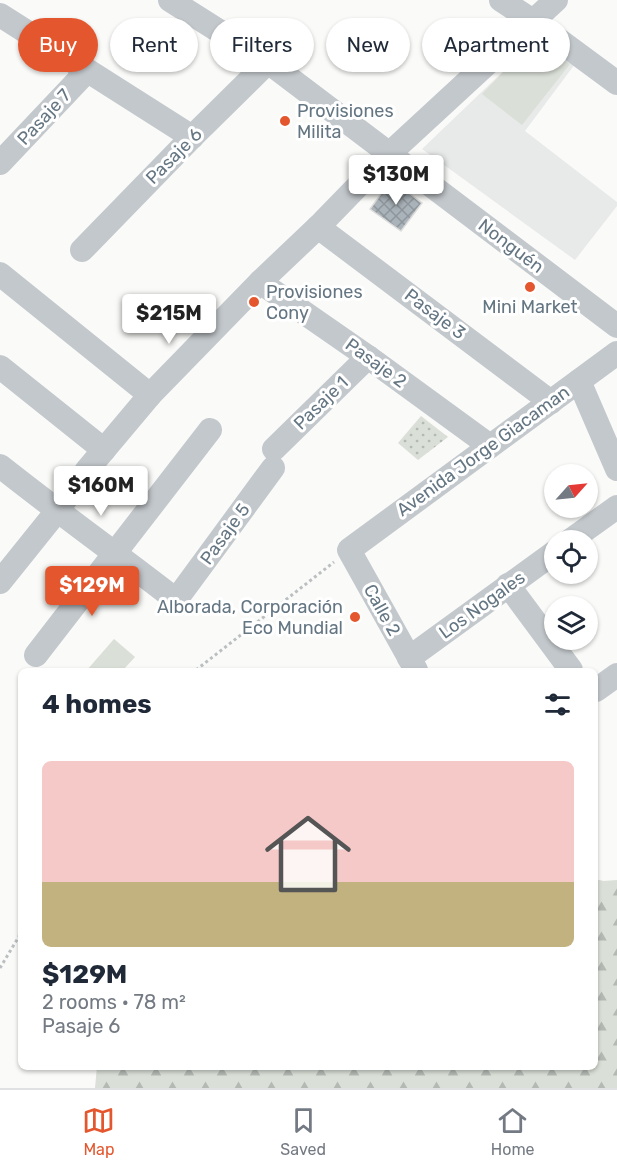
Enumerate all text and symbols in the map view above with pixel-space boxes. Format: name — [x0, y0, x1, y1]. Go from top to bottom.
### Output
chip: Buy — [18, 18, 98, 72]
chip: Rent — [110, 18, 198, 72]
chip: Filters — [210, 18, 314, 72]
chip: New — [326, 18, 410, 72]
chip: Apartment — [422, 18, 570, 72]
street label: Pasaje 7 — [12, 84, 76, 150]
place label: Provisiones Milita — [297, 100, 394, 143]
marker: Provisiones Milita — [278, 114, 292, 128]
street label: Pasaje 6 — [141, 123, 207, 189]
pin: $130M — [354, 155, 438, 206]
text: $130M — [363, 162, 429, 186]
street label: Nonguén — [474, 214, 548, 278]
marker: Mini Market — [523, 280, 537, 294]
place label: Provisiones Cony — [266, 281, 363, 324]
street label: Pasaje 3 — [400, 284, 470, 344]
pin: $215M — [127, 294, 211, 345]
marker: Provisiones Cony — [247, 295, 261, 309]
place label: Mini Market — [482, 296, 578, 318]
text: $215M — [136, 301, 202, 325]
street label: Pasaje 2 — [341, 333, 411, 393]
street label: Pasaje 1 — [289, 372, 353, 434]
street label: Avenida Jorge Giacaman — [392, 381, 574, 521]
north arrow — [544, 464, 598, 518]
map controls — [544, 464, 598, 650]
pin: $160M — [59, 466, 143, 517]
text: $160M — [68, 473, 134, 497]
street label: Pasaje 5 — [195, 499, 255, 569]
button: locate — [544, 530, 598, 584]
pin: $129M — [50, 566, 134, 617]
street label: Los Nogales — [435, 566, 529, 644]
text: $129M — [59, 573, 125, 597]
street label: Calle 2 — [359, 580, 405, 640]
place label: Alborada, Corporación Eco Mundial — [157, 596, 343, 639]
button: layers — [544, 596, 598, 650]
marker: Alborada, Corporación Eco Mundial — [348, 610, 362, 624]
icon: filters — [541, 688, 574, 721]
text: 4 homes — [42, 689, 152, 720]
icon: home — [254, 800, 362, 908]
text: $129M — [42, 959, 127, 990]
text: 2 rooms · 78 m² — [42, 990, 186, 1014]
text: Pasaje 6 — [42, 1014, 120, 1038]
tab: Map — [82, 1104, 115, 1159]
tab: Saved — [280, 1104, 326, 1159]
tab: Home — [491, 1104, 535, 1159]

